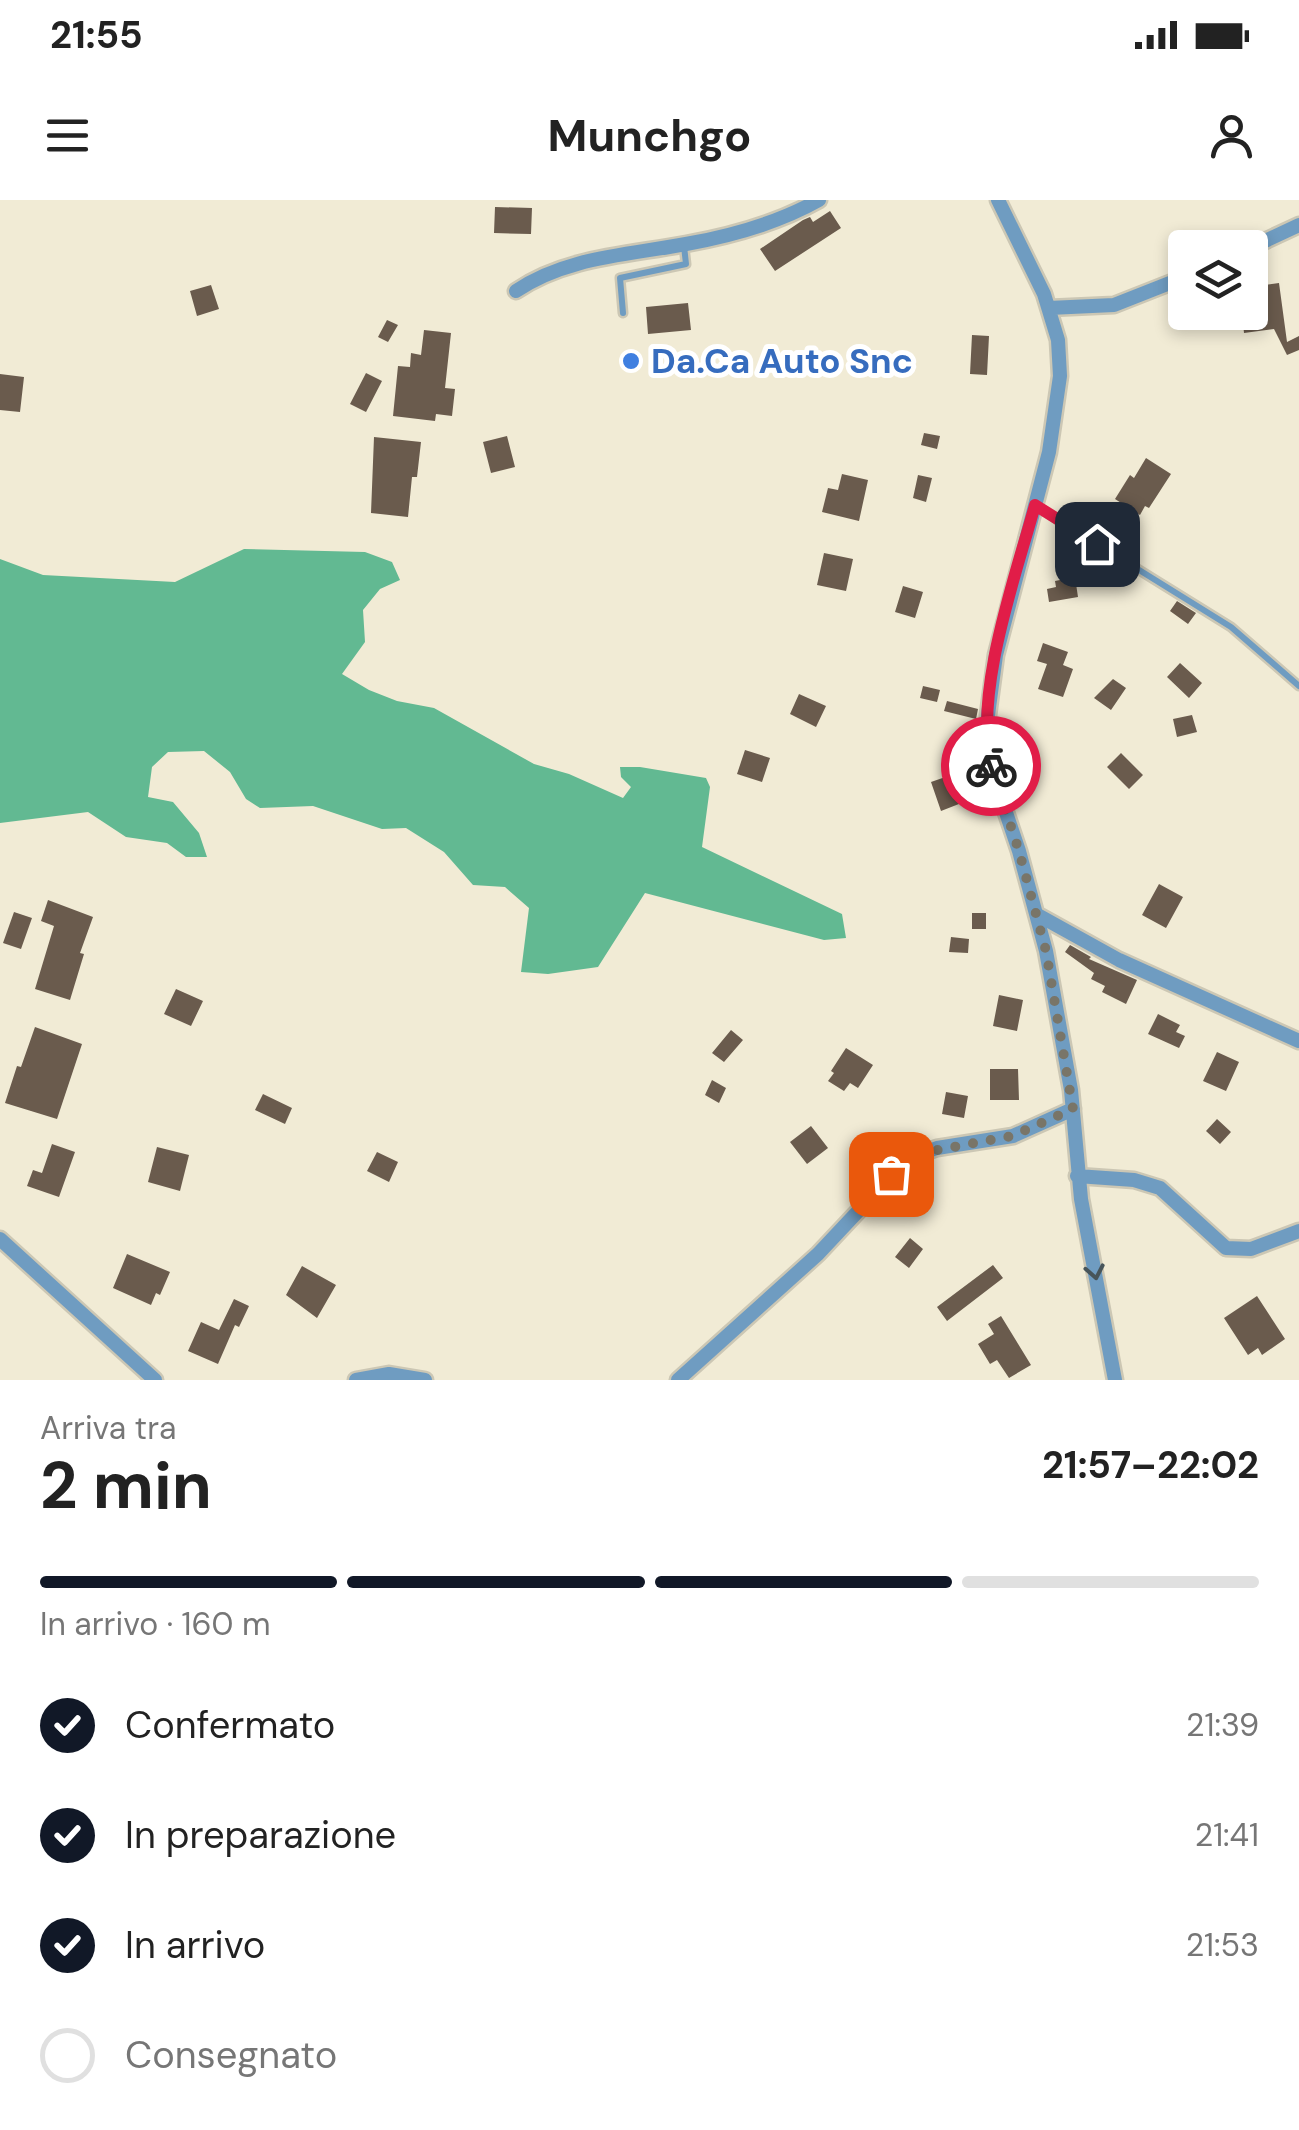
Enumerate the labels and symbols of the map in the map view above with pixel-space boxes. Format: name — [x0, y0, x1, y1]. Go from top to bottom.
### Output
place label: Da.Ca Auto Snc — [651, 338, 913, 384]
marker: Da.Ca Auto Snc — [620, 350, 642, 372]
pin — [1055, 502, 1140, 587]
courier — [941, 716, 1041, 816]
pin — [849, 1132, 934, 1217]
one-way arrow — [1083, 1263, 1104, 1280]

